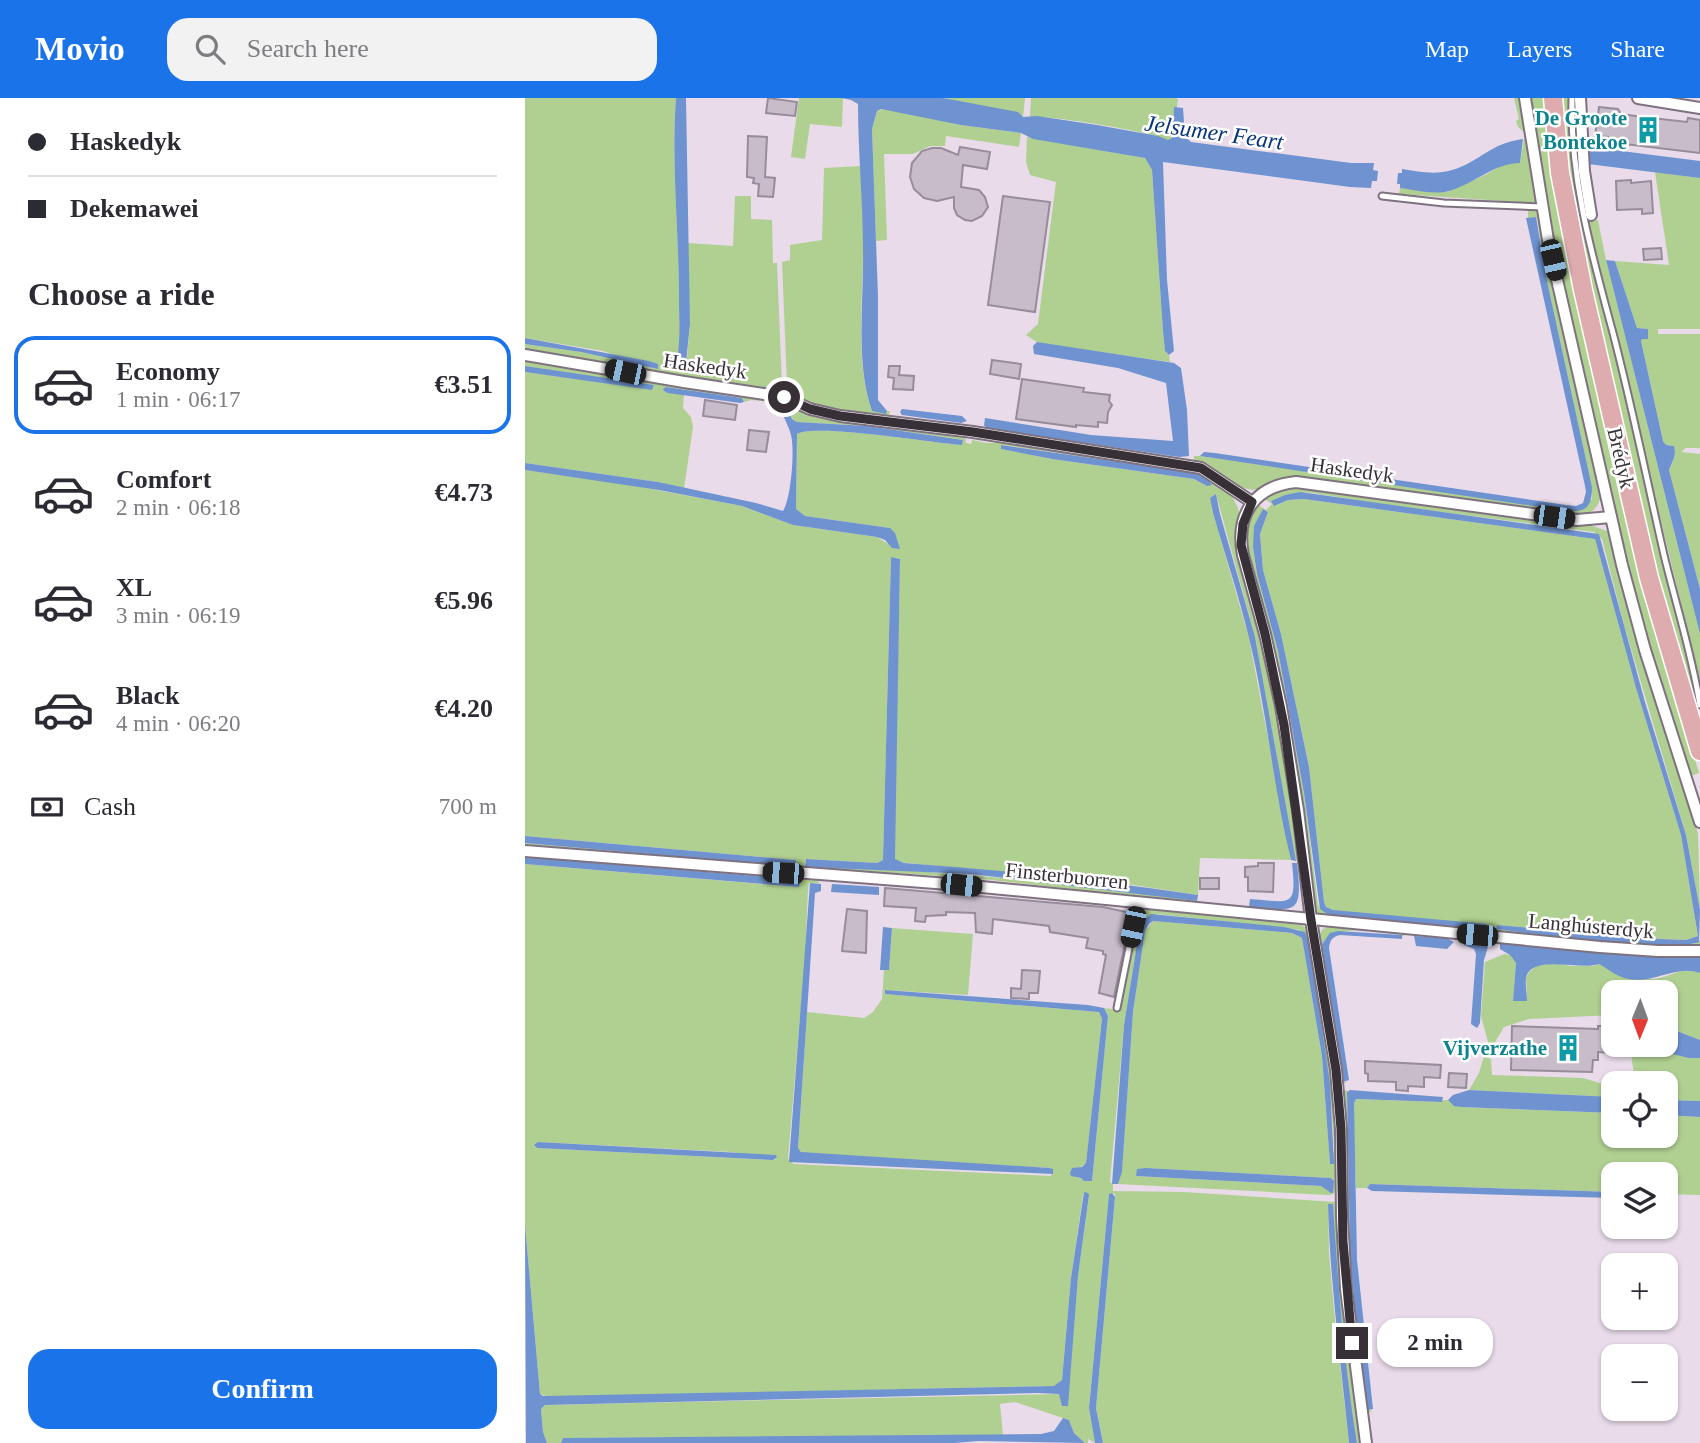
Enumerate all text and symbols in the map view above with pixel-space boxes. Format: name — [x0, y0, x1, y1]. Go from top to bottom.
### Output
search box — [167, 18, 657, 81]
icon: search — [191, 30, 229, 68]
text: Movio — [35, 31, 125, 67]
text: Search here — [247, 34, 369, 63]
text: Map — [1425, 36, 1469, 62]
text: Layers — [1507, 36, 1572, 62]
text: Share — [1610, 36, 1665, 62]
place label: De Groote Bontekoe — [1535, 106, 1627, 154]
water label: Jelsumer Feart — [1143, 110, 1286, 155]
building icon: De Groote Bontekoe — [1633, 115, 1663, 145]
text: Haskedyk — [70, 127, 181, 156]
text: Dekemawei — [70, 194, 199, 223]
car — [1539, 237, 1568, 283]
text: Choose a ride — [28, 276, 215, 312]
street label: Haskedyk — [662, 348, 749, 384]
icon: car — [32, 354, 95, 417]
text: Economy — [116, 357, 220, 386]
car — [603, 357, 648, 387]
text: €3.51 — [435, 370, 493, 399]
route start — [768, 381, 800, 413]
text: 1 min · 06:17 — [116, 387, 241, 412]
street label: Brédyk — [1602, 425, 1640, 491]
street label: Haskedyk — [1309, 452, 1396, 488]
icon: car — [32, 462, 95, 525]
text: Comfort — [116, 465, 211, 494]
text: €4.73 — [435, 478, 493, 507]
text: 2 min · 06:18 — [116, 495, 241, 520]
car — [1532, 504, 1577, 530]
icon: car — [32, 570, 95, 633]
text: XL — [116, 573, 152, 602]
text: €5.96 — [435, 586, 493, 615]
text: 3 min · 06:19 — [116, 603, 241, 628]
icon: car — [32, 678, 95, 741]
text: Black — [116, 681, 180, 710]
text: €4.20 — [435, 694, 493, 723]
text: 4 min · 06:20 — [116, 711, 241, 736]
icon: cash — [28, 788, 66, 826]
text: Cash — [84, 792, 136, 821]
text: 700 m — [439, 794, 497, 819]
street label: Finsterbuorren — [1004, 858, 1130, 894]
car — [762, 861, 805, 885]
car — [940, 872, 983, 898]
car — [1119, 904, 1148, 950]
street label: Langhústerdyk — [1527, 909, 1655, 943]
car — [1456, 923, 1499, 947]
north arrow — [1601, 980, 1678, 1057]
map controls — [1601, 980, 1678, 1421]
building icon: Vijverzathe — [1553, 1033, 1583, 1063]
place label: Vijverzathe — [1443, 1036, 1547, 1060]
button: locate — [1601, 1071, 1678, 1148]
button: layers — [1601, 1162, 1678, 1239]
button: + — [1601, 1253, 1678, 1330]
callout: 2 min — [1377, 1318, 1492, 1368]
route end — [1336, 1327, 1368, 1359]
text: 2 min — [1407, 1330, 1463, 1355]
button: − — [1601, 1344, 1678, 1421]
button: Confirm — [28, 1349, 497, 1429]

